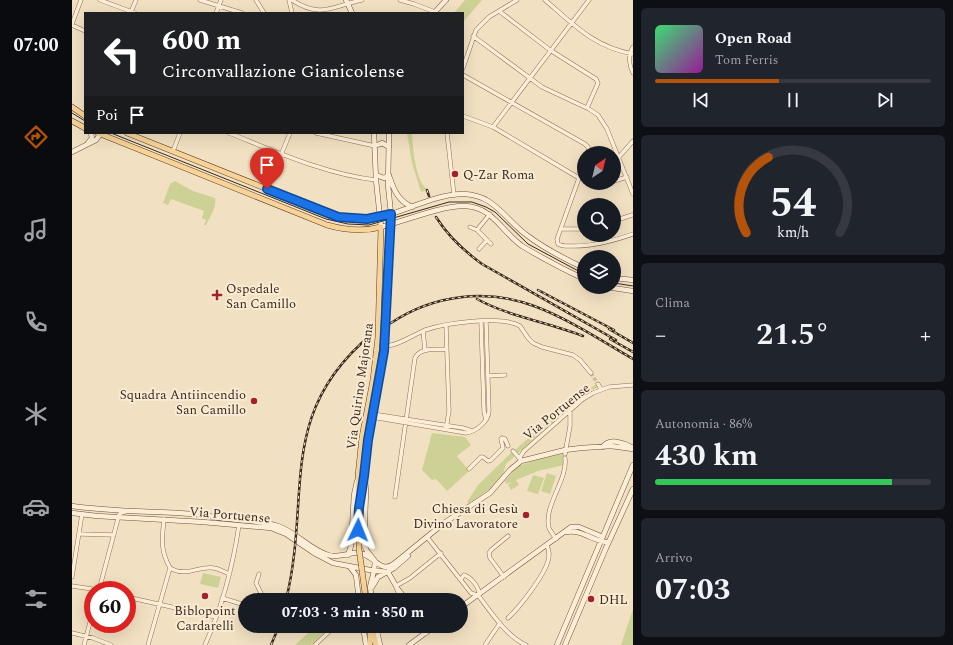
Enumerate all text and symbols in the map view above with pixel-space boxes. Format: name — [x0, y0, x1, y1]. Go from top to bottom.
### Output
text: 600 m — [162, 19, 241, 62]
text: Open Road — [715, 27, 792, 50]
icon: left — [96, 28, 148, 80]
text: 07:00 — [13, 32, 59, 59]
text: Tom Ferris — [715, 50, 778, 70]
text: Circonvallazione Gianicolense — [162, 58, 404, 85]
icon: previous — [690, 89, 712, 111]
icon: pause — [782, 89, 804, 111]
icon: next — [874, 89, 896, 111]
text: Poi — [96, 104, 118, 127]
icon: arrive — [126, 104, 148, 126]
icon: directions — [22, 123, 50, 151]
north arrow — [577, 146, 621, 190]
map controls — [577, 146, 621, 294]
pin — [250, 148, 284, 189]
icon: arrive — [256, 154, 278, 176]
place label: Q-Zar Roma — [463, 165, 535, 185]
marker: Q-Zar Roma — [450, 169, 460, 179]
text: 54 — [770, 172, 816, 235]
button: search — [577, 198, 621, 242]
icon: music — [22, 216, 50, 244]
text: km/h — [777, 222, 809, 244]
button: layers — [577, 250, 621, 294]
place label: Ospedale San Camillo — [226, 279, 296, 314]
marker: Ospedale San Camillo — [211, 289, 223, 301]
text: Clima — [655, 293, 690, 313]
icon: phone — [22, 308, 50, 336]
text: 21.5° — [756, 312, 830, 358]
text: − — [655, 319, 666, 352]
text: + — [920, 319, 931, 352]
street label: Via Quirino Majorana — [341, 321, 379, 451]
street label: Via Portuense — [519, 378, 594, 445]
place label: Squadra Antiincendio San Camillo — [120, 385, 246, 420]
marker: Squadra Antiincendio San Camillo — [249, 396, 259, 406]
icon: climate — [22, 400, 50, 428]
text: Autonomia · 86% — [655, 414, 752, 434]
text: 430 km — [655, 433, 758, 479]
icon: car — [22, 493, 50, 521]
place label: Chiesa di Gesù Divino Lavoratore — [413, 499, 518, 534]
street label: Via Portuense — [189, 501, 271, 528]
position arrow — [337, 509, 379, 551]
marker: Chiesa di Gesù Divino Lavoratore — [521, 510, 531, 520]
text: Arrivo — [655, 548, 692, 568]
text: 07:03 — [655, 567, 730, 613]
speed limit sign: 60 — [84, 581, 136, 633]
icon: filters — [22, 585, 50, 613]
place label: DHL — [599, 590, 628, 610]
marker: Biblopoint Cardarelli — [200, 591, 210, 601]
marker: DHL — [586, 594, 596, 604]
place label: Biblopoint Cardarelli — [174, 601, 236, 636]
text: 07:03 · 3 min · 850 m — [282, 601, 424, 624]

